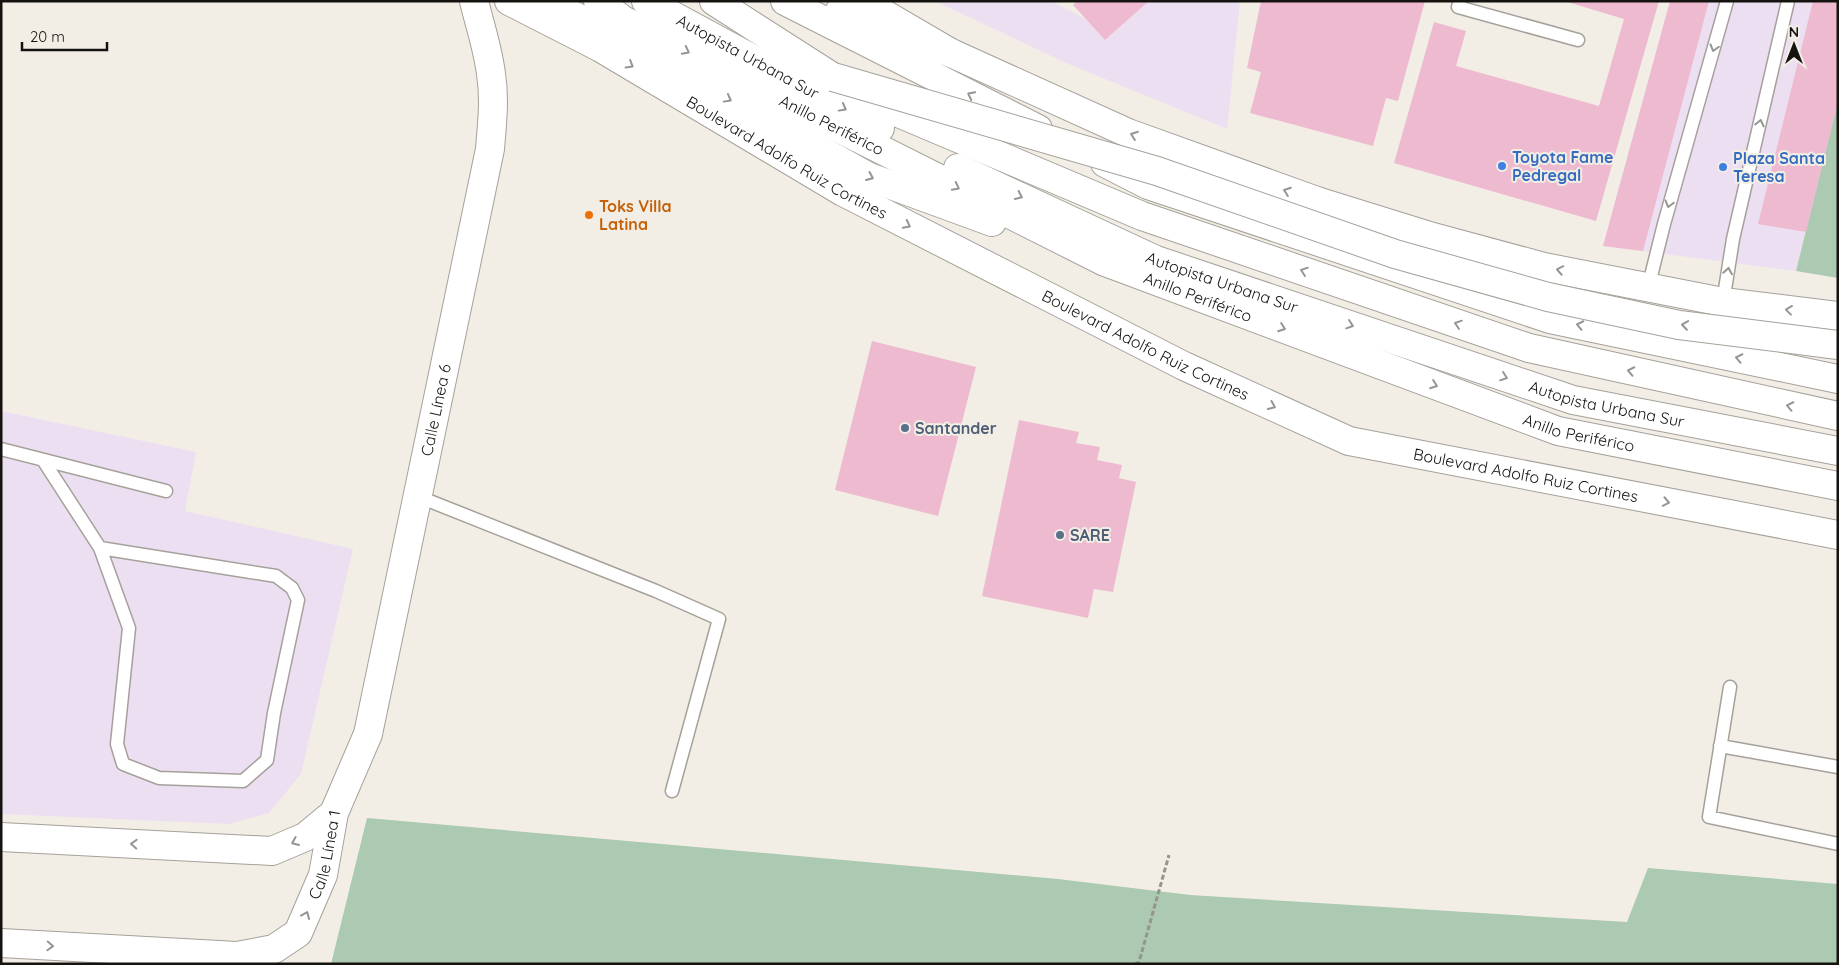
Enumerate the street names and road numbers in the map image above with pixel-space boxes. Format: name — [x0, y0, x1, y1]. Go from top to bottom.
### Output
street label: Autopista Urbana Sur — [673, 10, 823, 103]
street label: Anillo Periférico — [776, 90, 887, 159]
street label: Boulevard Adolfo Ruiz Cortines — [683, 91, 891, 223]
street label: Autopista Urbana Sur — [1143, 247, 1301, 317]
street label: Anillo Periférico — [1141, 267, 1255, 326]
street label: Boulevard Adolfo Ruiz Cortines — [1039, 285, 1252, 404]
street label: Calle Línea 6 — [416, 362, 455, 458]
street label: Autopista Urbana Sur — [1526, 376, 1686, 431]
street label: Anillo Periférico — [1520, 409, 1636, 456]
street label: Boulevard Adolfo Ruiz Cortines — [1412, 444, 1640, 506]
street label: Calle Línea 1 — [304, 809, 344, 902]

